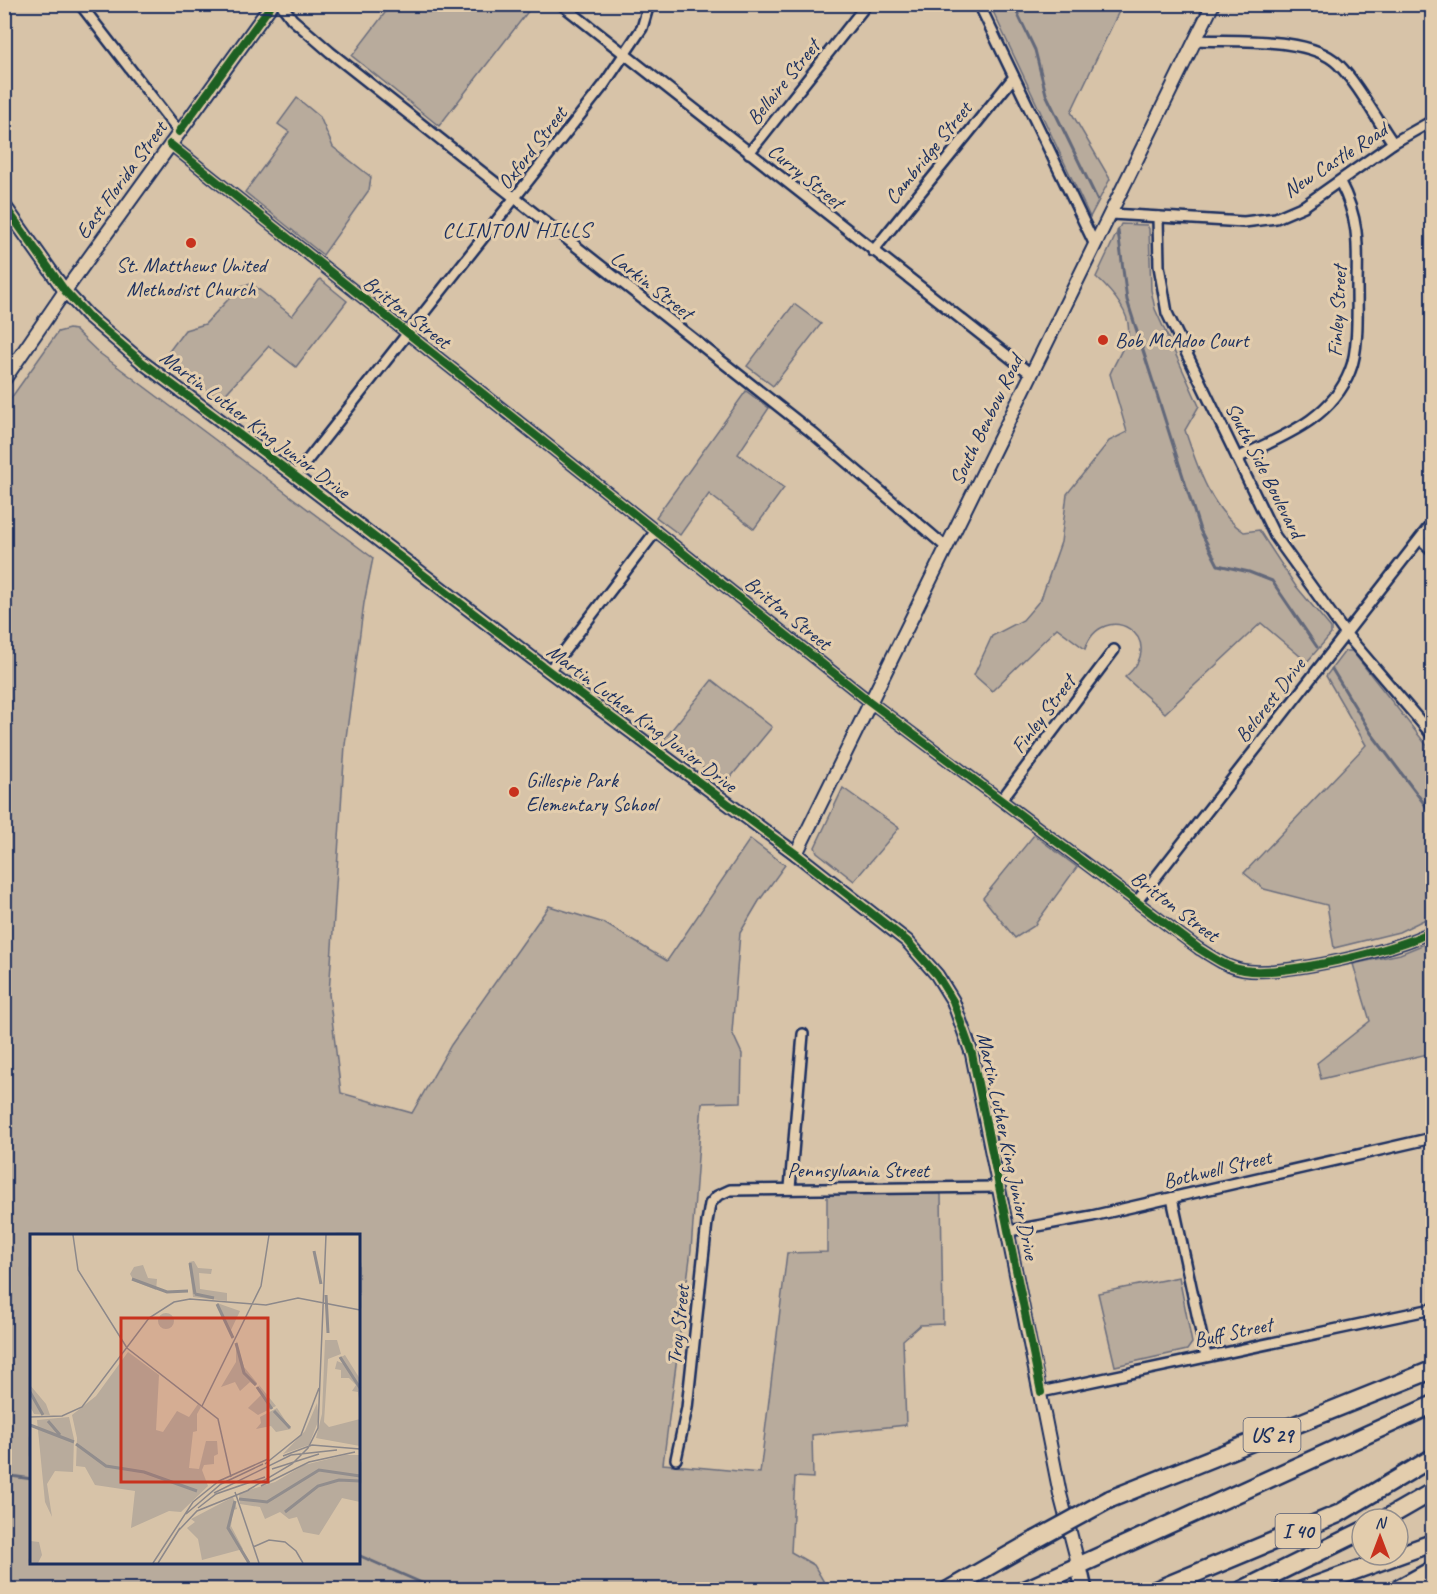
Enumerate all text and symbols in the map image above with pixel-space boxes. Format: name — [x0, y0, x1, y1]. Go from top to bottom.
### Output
street label: Bellaire Street — [741, 32, 827, 130]
street label: Cambridge Street — [879, 95, 979, 210]
street label: Oxford Street — [492, 100, 574, 195]
street label: East Florida Street — [70, 114, 174, 244]
street label: New Castle Road — [1278, 115, 1395, 203]
street label: Curry Street — [763, 138, 852, 216]
district label: CLINTON HILLS — [442, 216, 594, 244]
marker: St. Matthews United Methodist Church — [184, 236, 198, 250]
street label: Larkin Street — [606, 245, 701, 327]
place label: St. Matthews United Methodist Church — [116, 252, 270, 302]
street label: Finley Street — [1322, 262, 1353, 357]
street label: Britton Street — [358, 270, 457, 355]
place label: Bob McAdoo Court — [1115, 327, 1250, 353]
marker: Bob McAdoo Court — [1096, 333, 1110, 347]
street label: Martin Luther King Junior Drive — [155, 344, 357, 505]
street label: South Benbow Road — [943, 348, 1030, 489]
street label: South Side Boulevard — [1220, 398, 1312, 545]
street label: Britton Street — [740, 570, 838, 657]
street label: Martin Luther King Junior Drive — [542, 638, 744, 799]
street label: Belcrest Drive — [1229, 651, 1312, 747]
street label: Finley Street — [1005, 667, 1083, 758]
place label: Gillespie Park Elementary School — [526, 767, 661, 817]
marker: Gillespie Park Elementary School — [507, 785, 521, 799]
street label: Britton Street — [1126, 864, 1226, 949]
street label: Martin Luther King Junior Drive — [971, 1030, 1045, 1264]
street label: Bothwell Street — [1160, 1144, 1276, 1194]
street label: Pennsylvania Street — [787, 1157, 931, 1183]
inset map — [30, 1234, 360, 1564]
street label: Troy Street — [661, 1282, 695, 1366]
street label: Buff Street — [1191, 1310, 1278, 1353]
road number: US 29 — [1244, 1418, 1300, 1452]
north arrow — [1350, 1507, 1410, 1567]
text: N — [1375, 1513, 1388, 1533]
road number: I 40 — [1276, 1514, 1320, 1548]

